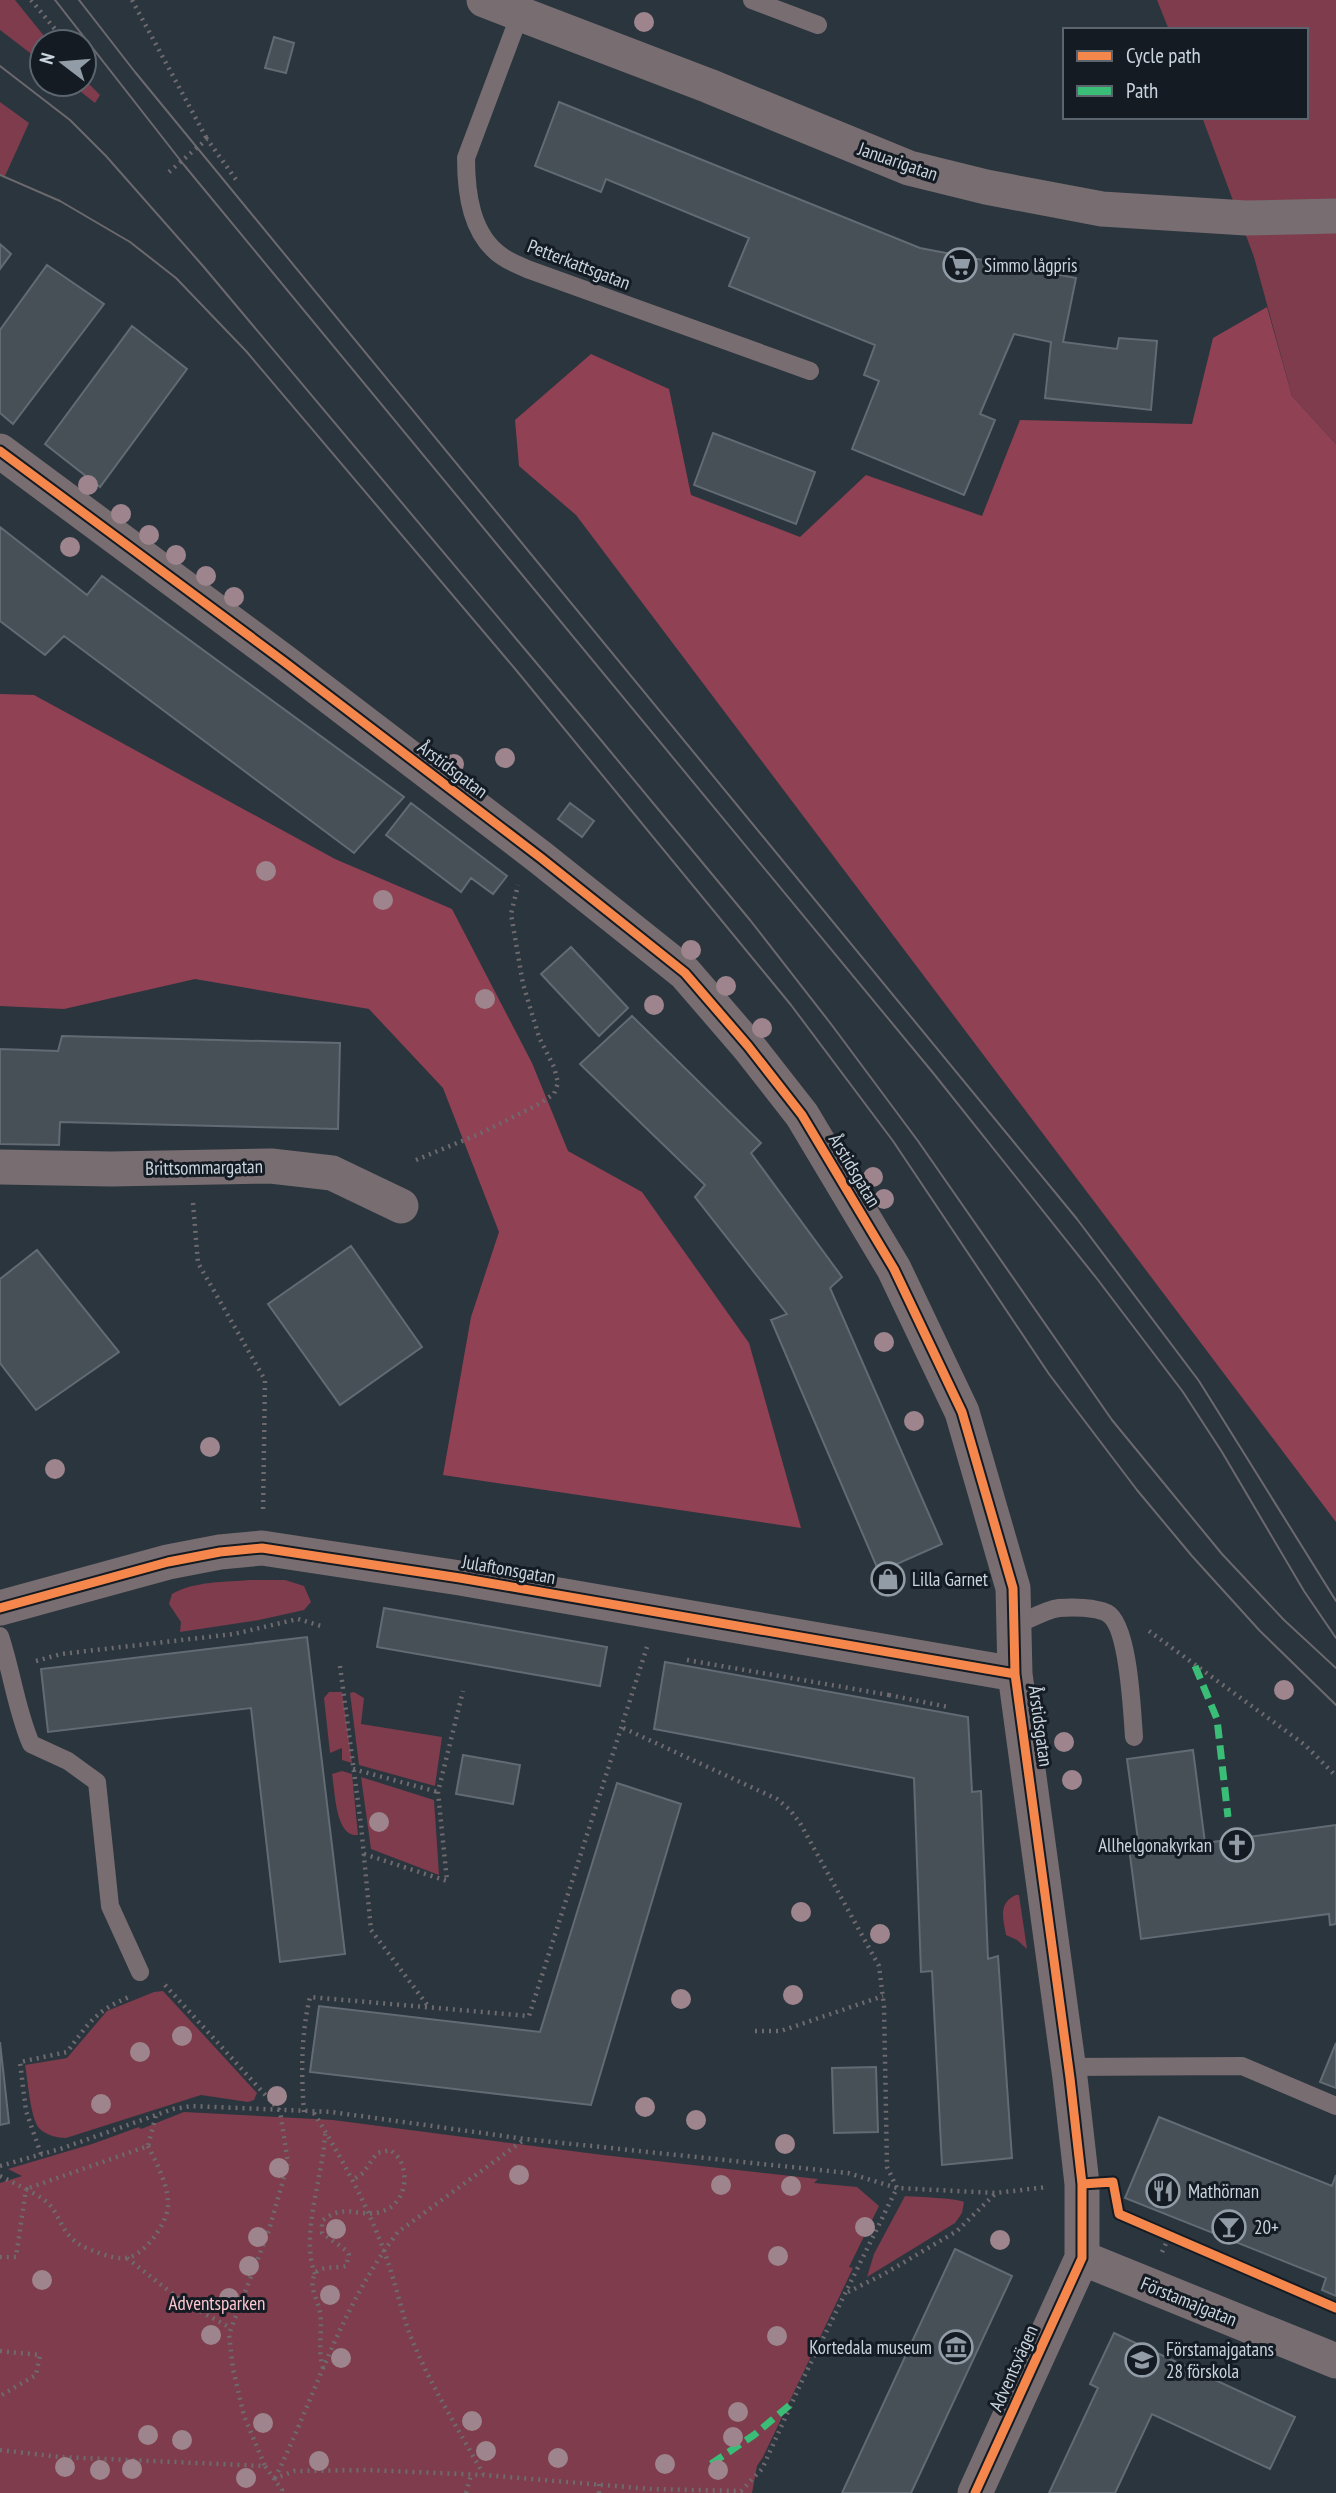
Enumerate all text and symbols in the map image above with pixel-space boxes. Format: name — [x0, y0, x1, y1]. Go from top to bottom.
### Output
north arrow — [28, 28, 98, 98]
legend — [1063, 28, 1308, 119]
text: Cycle path — [1126, 42, 1201, 69]
text: N — [34, 50, 60, 67]
text: Path — [1126, 77, 1158, 104]
street label: Januarigatan — [854, 136, 941, 186]
street label: Petterkattsgatan — [524, 233, 634, 295]
supermarket icon: Simmo lågpris — [941, 246, 979, 284]
place label: Simmo lågpris — [984, 253, 1077, 277]
street label: Årstidsgatan — [413, 735, 493, 803]
street label: Årstidsgatan — [824, 1129, 886, 1211]
street label: Brittsommargatan — [145, 1154, 263, 1180]
street label: Julaftonsgatan — [459, 1549, 558, 1589]
shop icon: Lilla Garnet — [869, 1560, 907, 1598]
place label: Lilla Garnet — [912, 1567, 989, 1591]
street label: Årstidsgatan — [1023, 1684, 1059, 1768]
church icon: Allhelgonakyrkan — [1218, 1826, 1256, 1864]
place label: Allhelgonakyrkan — [1098, 1833, 1212, 1857]
restaurant icon: Mathörnan — [1144, 2172, 1182, 2210]
place label: Mathörnan — [1188, 2179, 1259, 2203]
bar icon: 20+ — [1210, 2208, 1248, 2246]
place label: 20+ — [1254, 2215, 1279, 2239]
street label: Förstamajgatan — [1137, 2271, 1241, 2331]
park label: Adventsparken — [169, 2291, 265, 2315]
street label: Adventsvägen — [983, 2321, 1043, 2415]
museum icon: Kortedala museum — [937, 2328, 975, 2366]
place label: Kortedala museum — [809, 2335, 932, 2359]
place label: Förstamajgatans 28 förskola — [1166, 2337, 1274, 2383]
school or university icon: Förstamajgatans 28 förskola — [1123, 2341, 1161, 2379]

